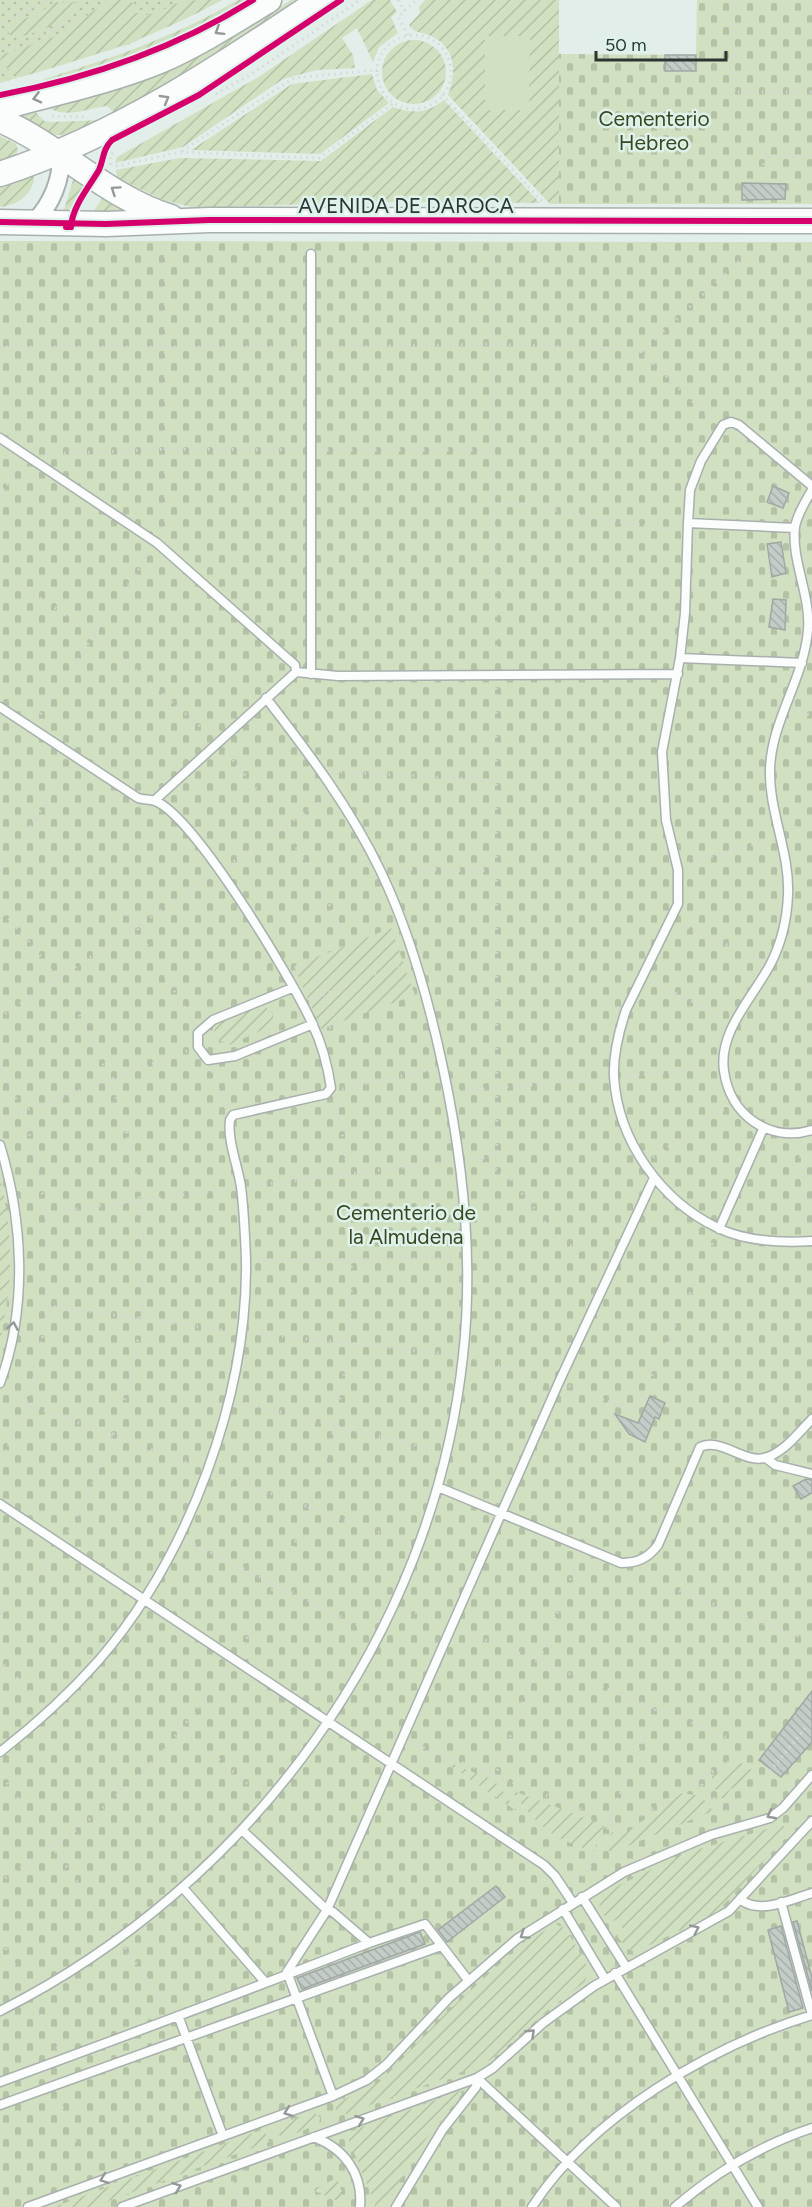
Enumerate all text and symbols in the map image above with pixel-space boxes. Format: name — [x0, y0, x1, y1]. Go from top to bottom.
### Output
one-way arrow — [215, 23, 225, 35]
scale bar — [596, 24, 726, 62]
text: 50 m — [605, 34, 647, 56]
one-way arrow — [32, 90, 42, 103]
one-way arrow — [159, 94, 169, 106]
park label: Cementerio Hebreo — [598, 106, 710, 155]
one-way arrow — [111, 186, 122, 197]
street label: AVENIDA DE DAROCA — [298, 193, 514, 218]
park label: Cementerio de la Almudena — [336, 1200, 476, 1249]
one-way arrow — [6, 1321, 18, 1330]
one-way arrow — [767, 1808, 777, 1819]
one-way arrow — [689, 1924, 700, 1936]
one-way arrow — [519, 1928, 530, 1939]
one-way arrow — [524, 2029, 535, 2040]
one-way arrow — [283, 2105, 293, 2118]
one-way arrow — [354, 2114, 365, 2127]
one-way arrow — [100, 2172, 110, 2185]
one-way arrow — [171, 2181, 182, 2194]

